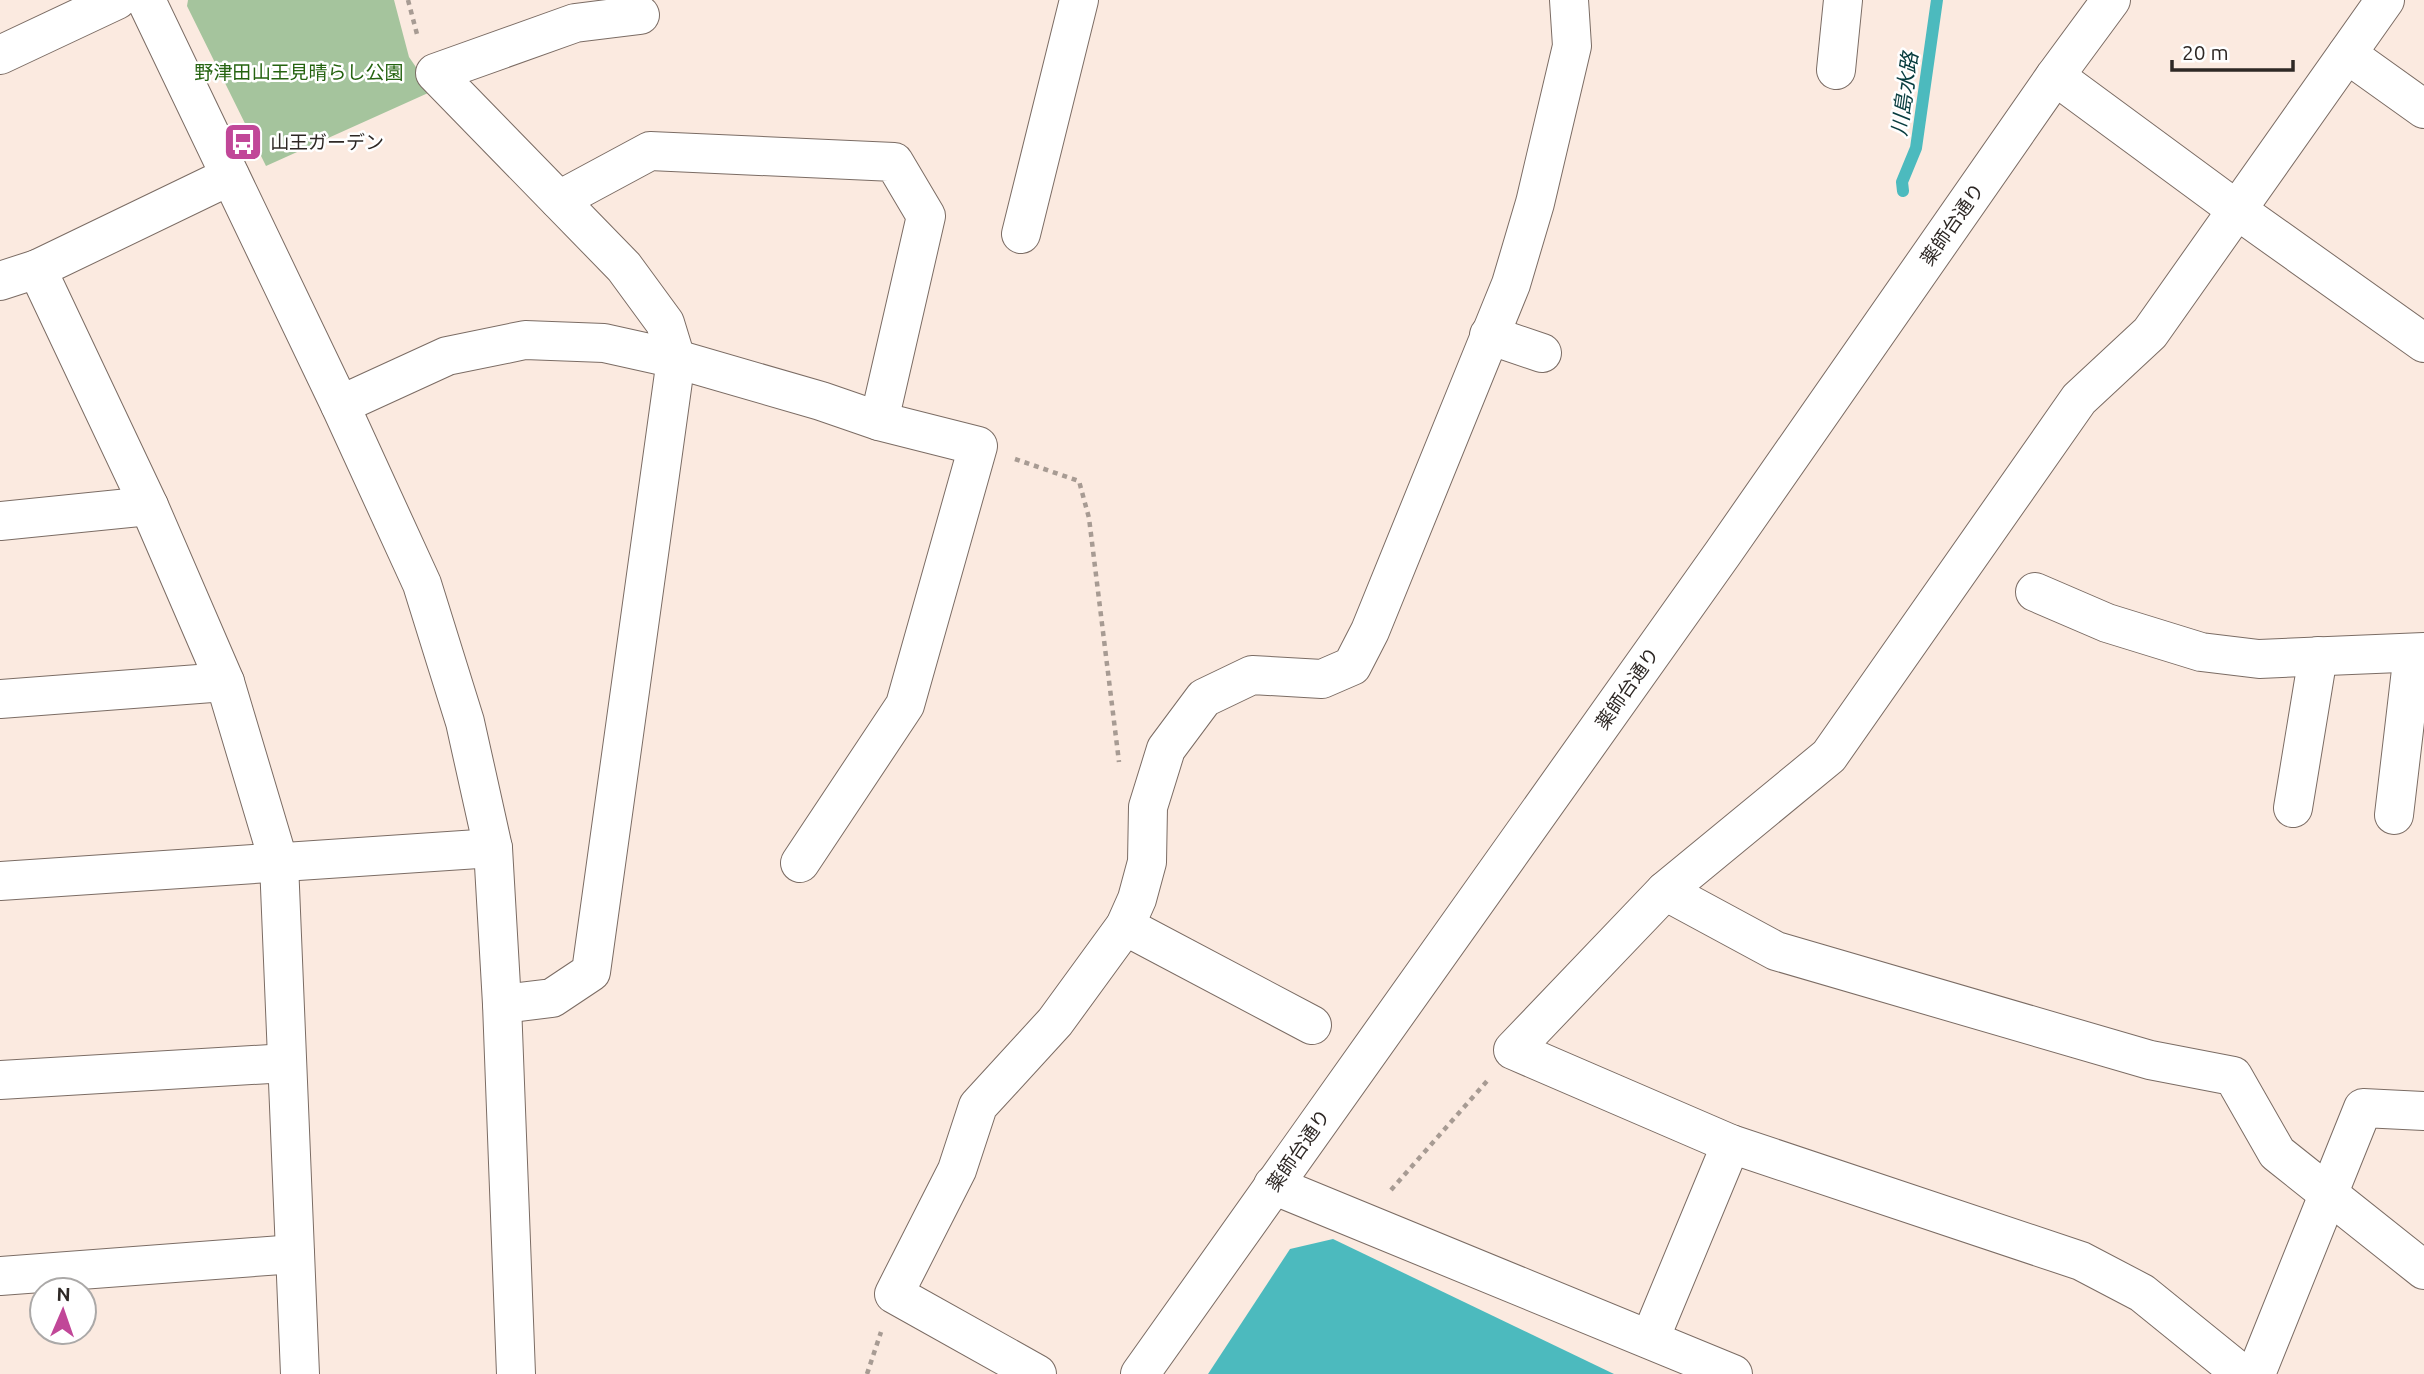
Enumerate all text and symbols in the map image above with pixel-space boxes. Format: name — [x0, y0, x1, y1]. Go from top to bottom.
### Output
scale bar — [2172, 28, 2293, 72]
text: 20 m — [2182, 40, 2229, 64]
water label: 川島水路 — [1886, 49, 1922, 137]
park label: 野津田山王見晴らし公園 — [194, 61, 404, 83]
bus stop icon: 山王ガーデン — [222, 121, 264, 163]
place label: 山王ガーデン — [270, 131, 384, 153]
street label: 薬師台通り — [1916, 179, 1988, 269]
street label: 薬師台通り — [1591, 643, 1663, 733]
street label: 薬師台通り — [1262, 1105, 1334, 1195]
north arrow — [28, 1276, 98, 1346]
text: N — [56, 1283, 71, 1305]

